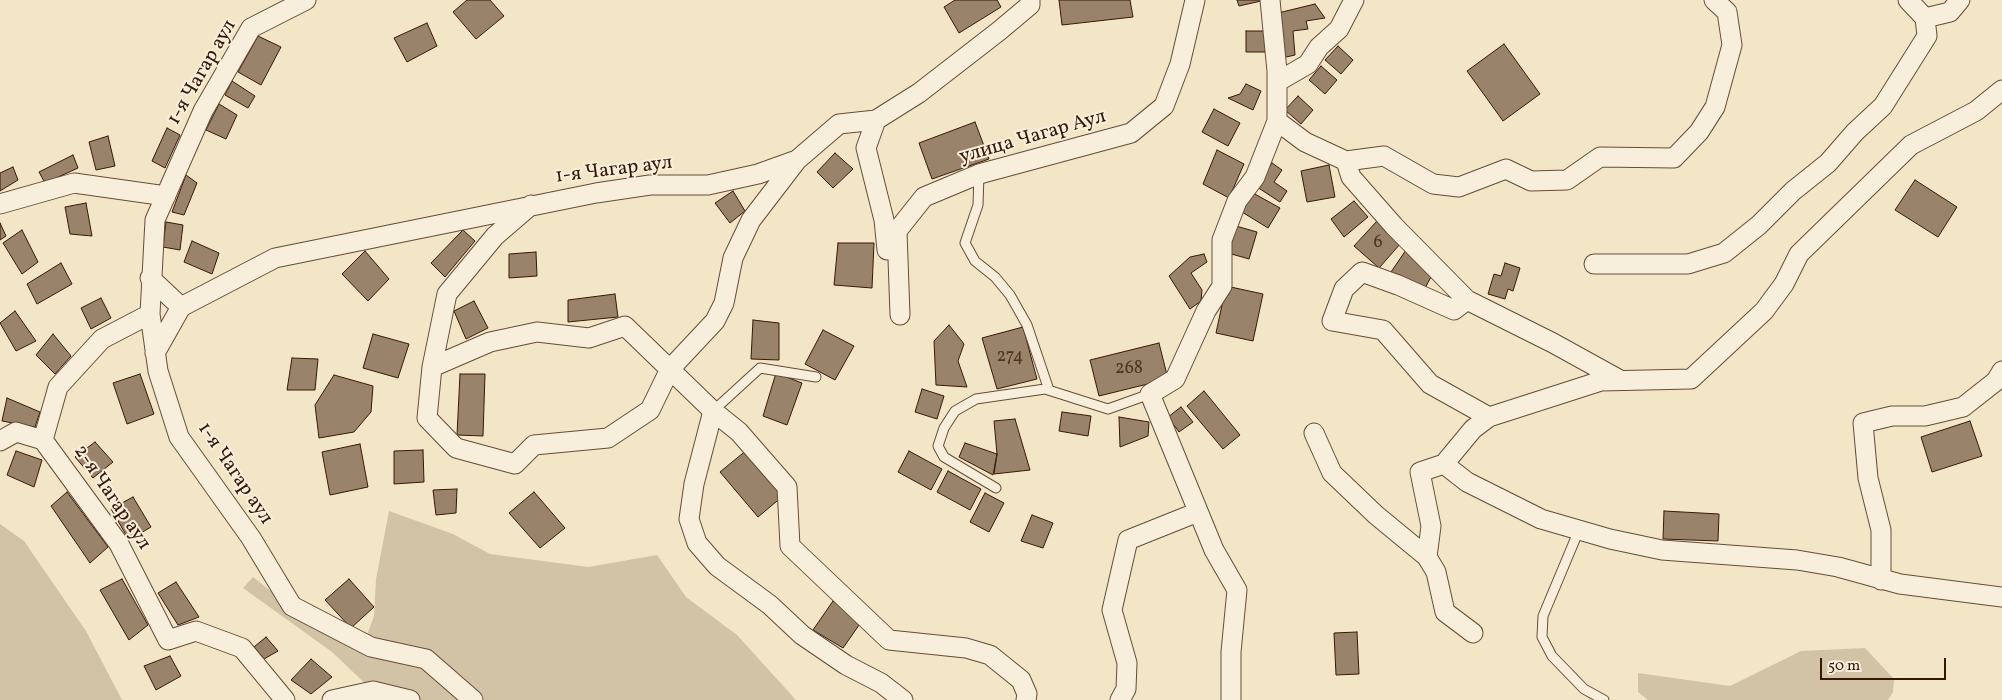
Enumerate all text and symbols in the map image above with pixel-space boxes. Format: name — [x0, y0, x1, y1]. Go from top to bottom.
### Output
street label: 1-я Чагар аул — [163, 16, 243, 130]
street label: улица Чагар Аул — [957, 106, 1109, 170]
street label: 1-я Чагар аул — [554, 152, 674, 190]
house number: 6 — [1373, 233, 1383, 255]
house number: 274 — [997, 347, 1023, 369]
house number: 268 — [1115, 359, 1143, 381]
street label: 1-я Чагар аул — [191, 419, 277, 529]
street label: 2-я Чагар аул — [67, 441, 155, 555]
scale bar — [1822, 648, 1948, 680]
text: 50 m — [1828, 656, 1860, 677]

